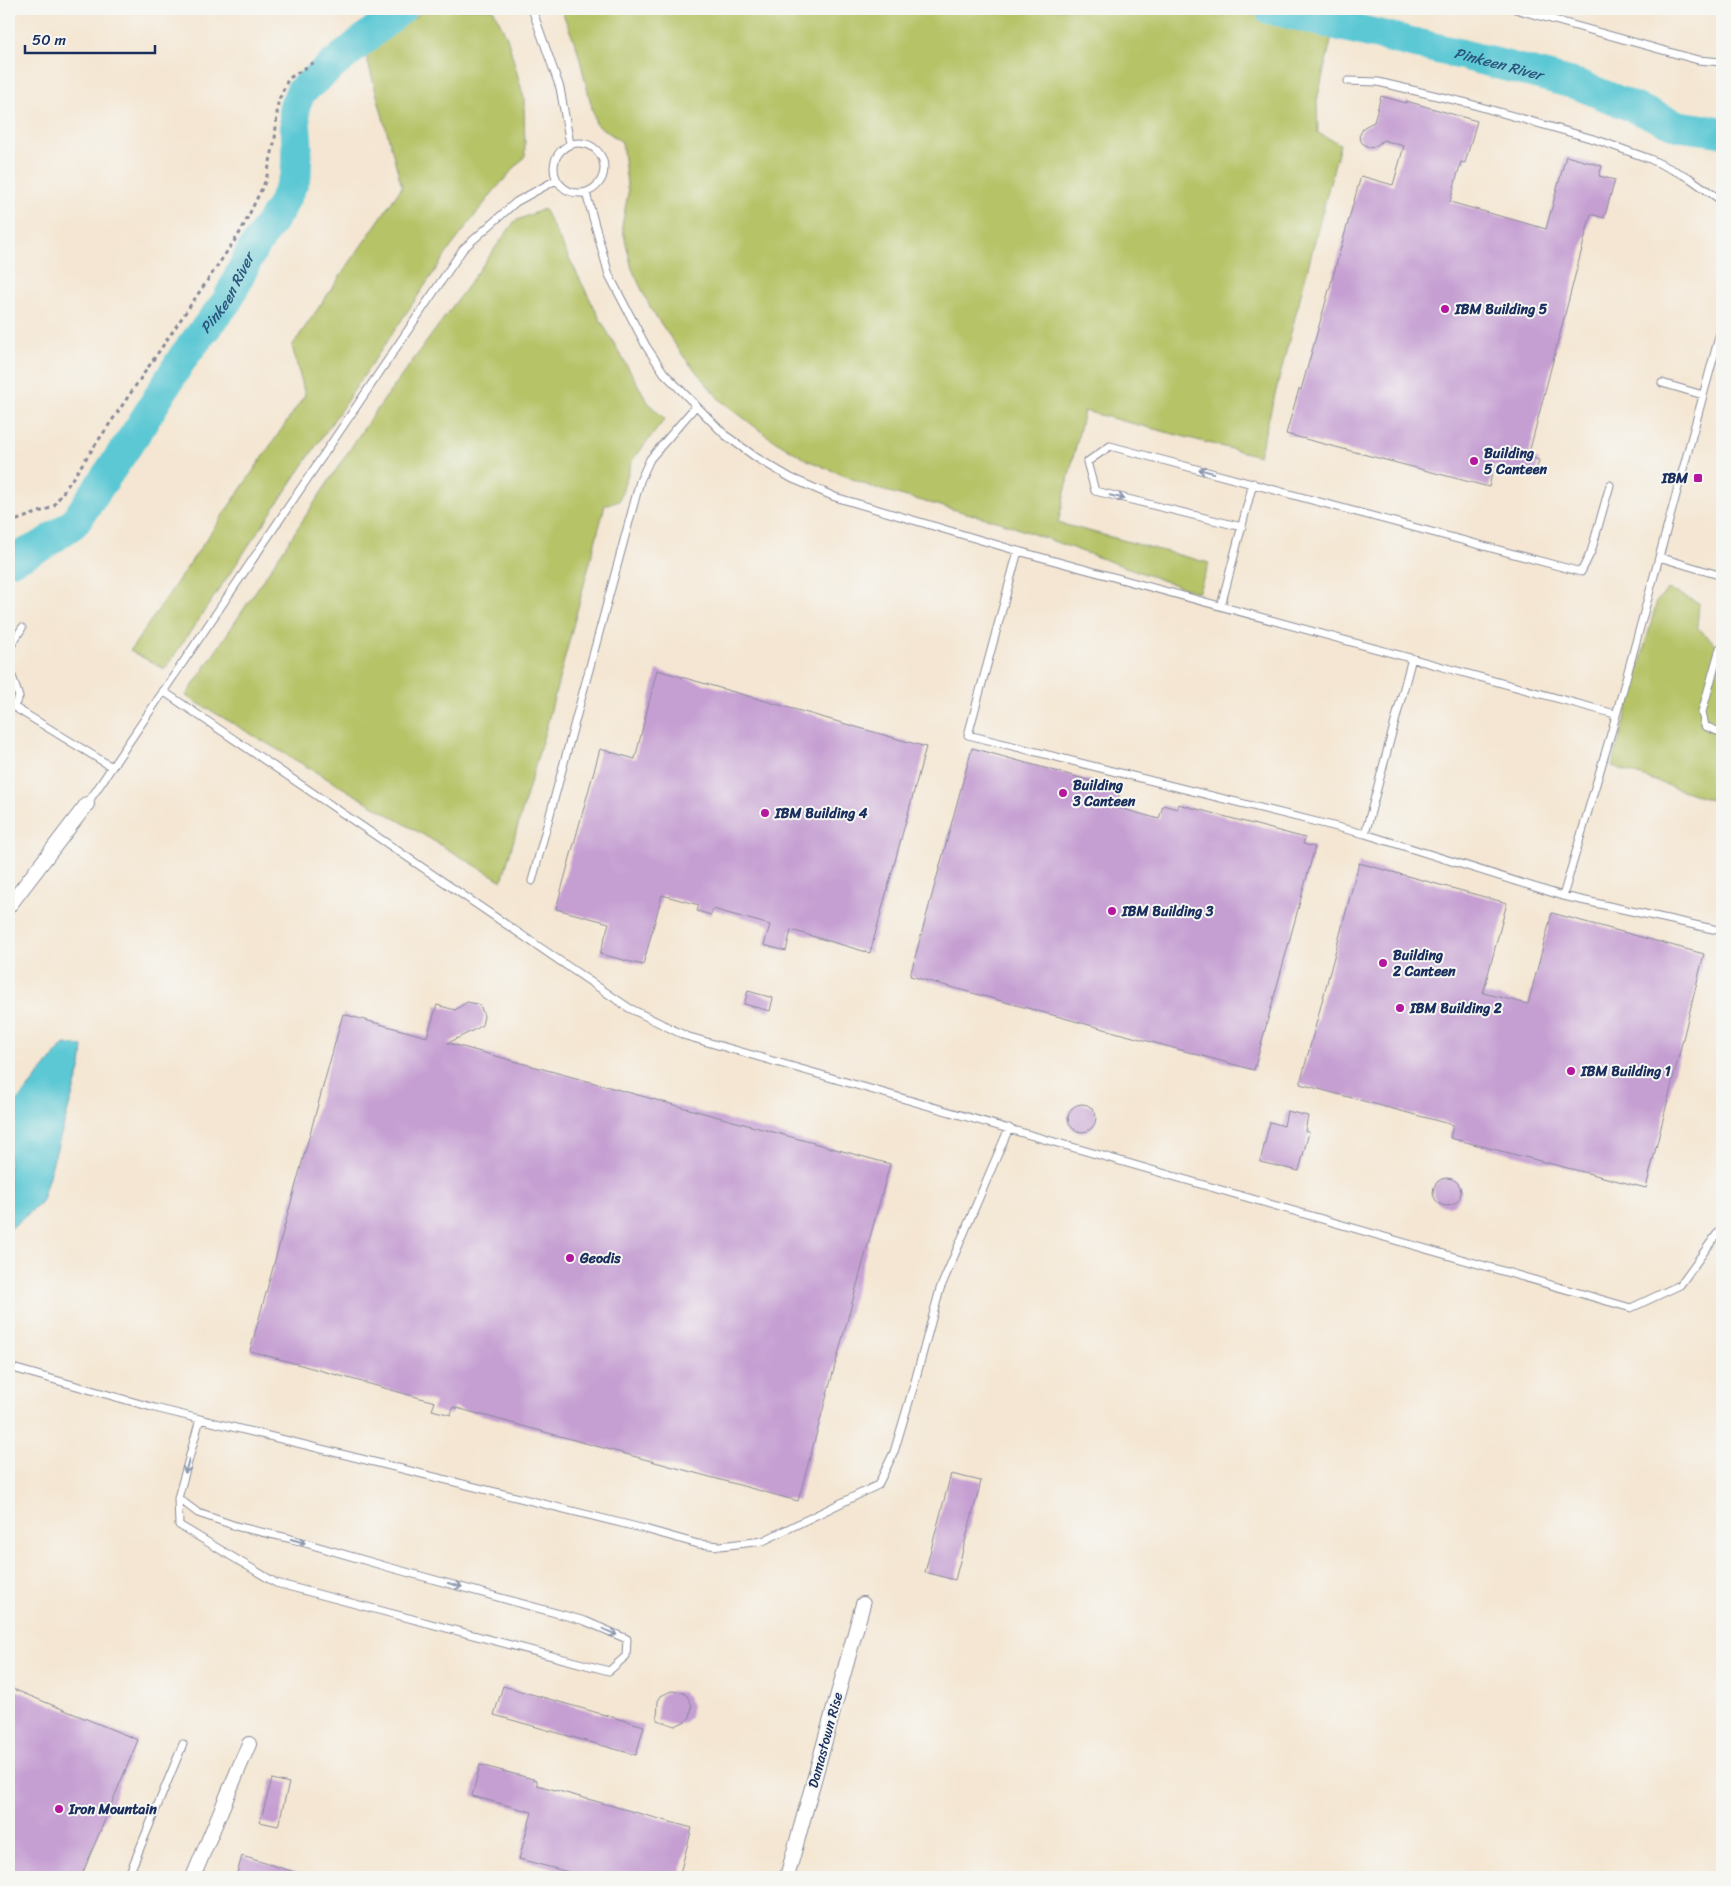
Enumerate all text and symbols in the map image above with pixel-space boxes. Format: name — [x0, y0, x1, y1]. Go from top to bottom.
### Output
scale bar — [25, 22, 155, 54]
text: 50 m — [32, 27, 67, 53]
water label: Pinkeen River — [1452, 40, 1548, 89]
water label: Pinkeen River — [193, 246, 263, 339]
place label: IBM Building 5 — [1454, 297, 1548, 322]
marker: IBM Building 5 — [1439, 303, 1451, 315]
place label: Building 5 Canteen — [1484, 441, 1548, 482]
marker: Building 5 Canteen — [1468, 455, 1480, 467]
one-way arrow — [1198, 466, 1214, 475]
place label: IBM — [1661, 466, 1689, 491]
marker: IBM — [1692, 472, 1704, 484]
one-way arrow — [1108, 493, 1124, 502]
place label: Building 3 Canteen — [1072, 773, 1136, 814]
marker: Building 3 Canteen — [1057, 787, 1069, 799]
place label: IBM Building 4 — [774, 801, 868, 826]
marker: IBM Building 4 — [759, 807, 771, 819]
place label: IBM Building 3 — [1121, 899, 1214, 924]
marker: IBM Building 3 — [1106, 905, 1118, 917]
place label: Building 2 Canteen — [1392, 943, 1456, 984]
marker: Building 2 Canteen — [1377, 957, 1389, 969]
place label: IBM Building 2 — [1409, 996, 1503, 1021]
marker: IBM Building 2 — [1394, 1002, 1406, 1014]
place label: IBM Building 1 — [1580, 1059, 1671, 1084]
marker: IBM Building 1 — [1565, 1065, 1577, 1077]
place label: Geodis — [579, 1246, 621, 1271]
marker: Geodis — [564, 1252, 576, 1264]
one-way arrow — [182, 1457, 191, 1473]
one-way arrow — [290, 1537, 306, 1546]
one-way arrow — [446, 1581, 462, 1591]
one-way arrow — [602, 1627, 617, 1637]
street label: Damastown Rise — [801, 1689, 850, 1791]
place label: Iron Mountain — [68, 1797, 157, 1822]
marker: Iron Mountain — [53, 1803, 65, 1815]

